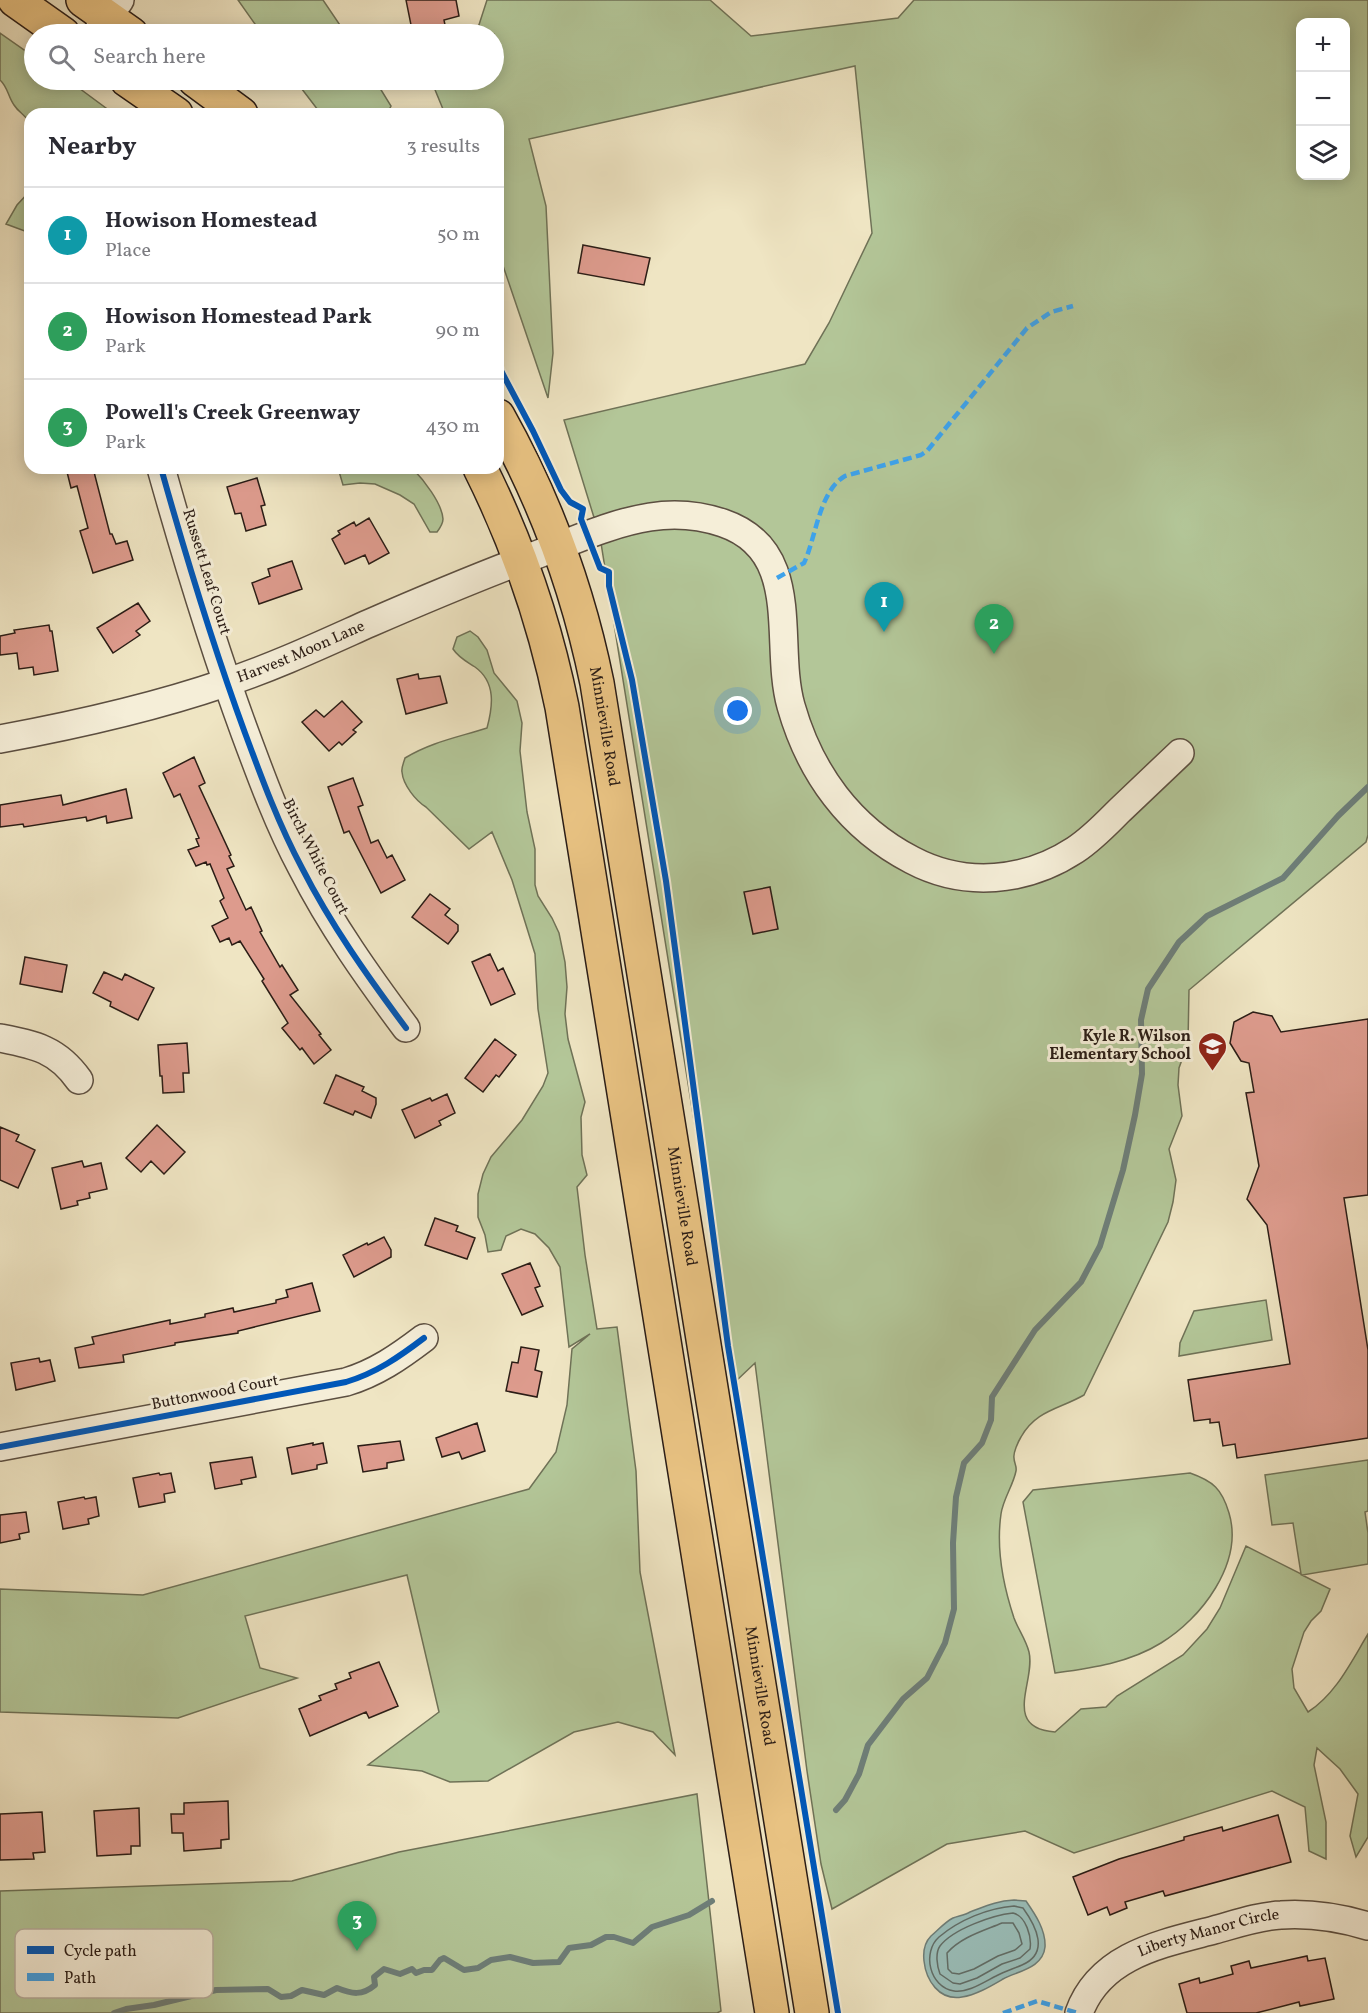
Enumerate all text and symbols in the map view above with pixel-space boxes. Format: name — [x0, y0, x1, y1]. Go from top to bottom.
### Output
map controls — [1296, 18, 1350, 180]
button: + — [1296, 18, 1350, 72]
search box — [24, 24, 504, 90]
icon: search — [45, 41, 78, 74]
text: Search here — [93, 42, 206, 73]
button: − — [1296, 72, 1350, 126]
button: layers — [1296, 126, 1350, 180]
text: Nearby — [48, 129, 137, 165]
text: 3 results — [406, 133, 480, 161]
text: Howison Homestead — [105, 206, 318, 237]
text: 1 — [63, 221, 72, 249]
text: 50 m — [437, 221, 480, 249]
text: Place — [105, 237, 151, 265]
text: Howison Homestead Park — [105, 302, 372, 333]
text: 2 — [62, 317, 73, 345]
text: 90 m — [436, 317, 480, 345]
text: Park — [105, 333, 146, 361]
text: Powell's Creek Greenway — [105, 398, 360, 429]
text: 3 — [62, 413, 73, 441]
text: 430 m — [425, 413, 480, 441]
text: Park — [105, 429, 146, 457]
street label: Russett Leaf Court — [176, 506, 236, 638]
pin: 1 — [864, 582, 904, 632]
pin: 2 — [974, 604, 1014, 654]
street label: Harvest Moon Lane — [234, 616, 369, 689]
street label: Minnieville Road — [583, 665, 625, 788]
your location — [723, 696, 752, 725]
street label: Birch White Court — [276, 795, 354, 919]
place label: Kyle R. Wilson Elementary School — [1049, 1026, 1192, 1066]
school or university icon: Kyle R. Wilson Elementary School — [1196, 1030, 1228, 1072]
street label: Minnieville Road — [661, 1145, 702, 1268]
street label: Buttonwood Court — [150, 1370, 281, 1416]
street label: Minnieville Road — [739, 1625, 780, 1748]
pin: 3 — [338, 1902, 376, 1951]
street label: Liberty Manor Circle — [1134, 1904, 1280, 1963]
legend — [15, 1929, 213, 1998]
text: Cycle path — [64, 1941, 137, 1963]
text: Path — [64, 1968, 96, 1990]

